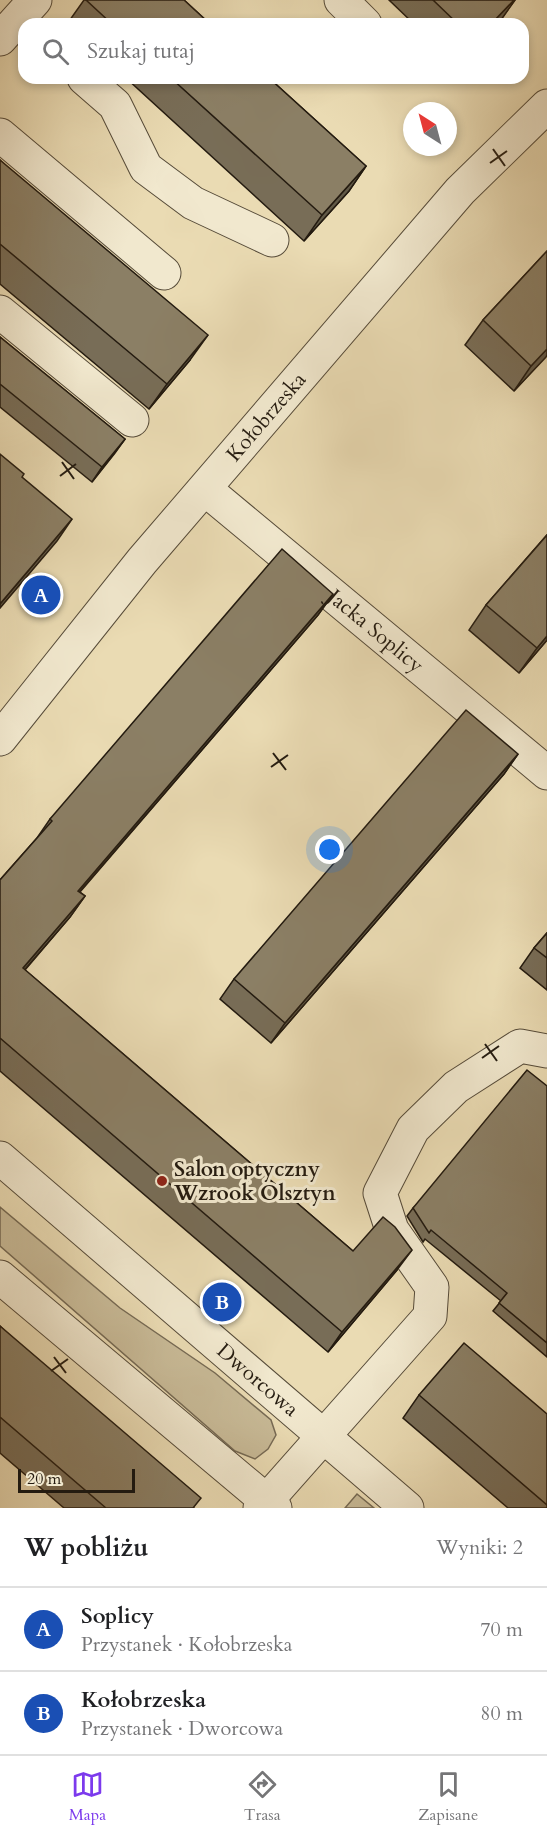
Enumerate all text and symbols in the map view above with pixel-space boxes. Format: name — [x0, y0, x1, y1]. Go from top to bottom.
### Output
search box — [18, 18, 529, 84]
icon: search — [39, 35, 72, 68]
text: Szukaj tutaj — [87, 36, 195, 66]
north arrow — [403, 102, 457, 156]
street label: Kołobrzeska — [219, 366, 313, 468]
pin: A — [22, 572, 60, 618]
street label: Jacka Soplicy — [319, 580, 430, 679]
your location — [315, 835, 344, 864]
place label: Salon optyczny Wzrook Olsztyn — [173, 1155, 336, 1208]
marker: Salon optyczny Wzrook Olsztyn — [155, 1174, 169, 1188]
pin: B — [202, 1280, 242, 1324]
street label: Dworcowa — [211, 1336, 305, 1423]
scale bar — [18, 1466, 135, 1494]
text: 20 m — [27, 1468, 61, 1490]
text: W pobliżu — [24, 1530, 149, 1565]
text: Wyniki: 2 — [436, 1534, 523, 1561]
text: Soplicy — [81, 1601, 154, 1631]
text: A — [36, 1616, 51, 1643]
text: 70 m — [480, 1616, 523, 1643]
text: Przystanek · Kołobrzeska — [81, 1631, 292, 1658]
text: Kołobrzeska — [81, 1685, 206, 1715]
text: B — [36, 1700, 51, 1727]
text: 80 m — [480, 1700, 523, 1727]
text: Przystanek · Dworcowa — [81, 1715, 283, 1742]
tab: Mapa — [69, 1768, 106, 1826]
tab: Trasa — [244, 1768, 281, 1826]
tab: Zapisane — [418, 1768, 478, 1826]

